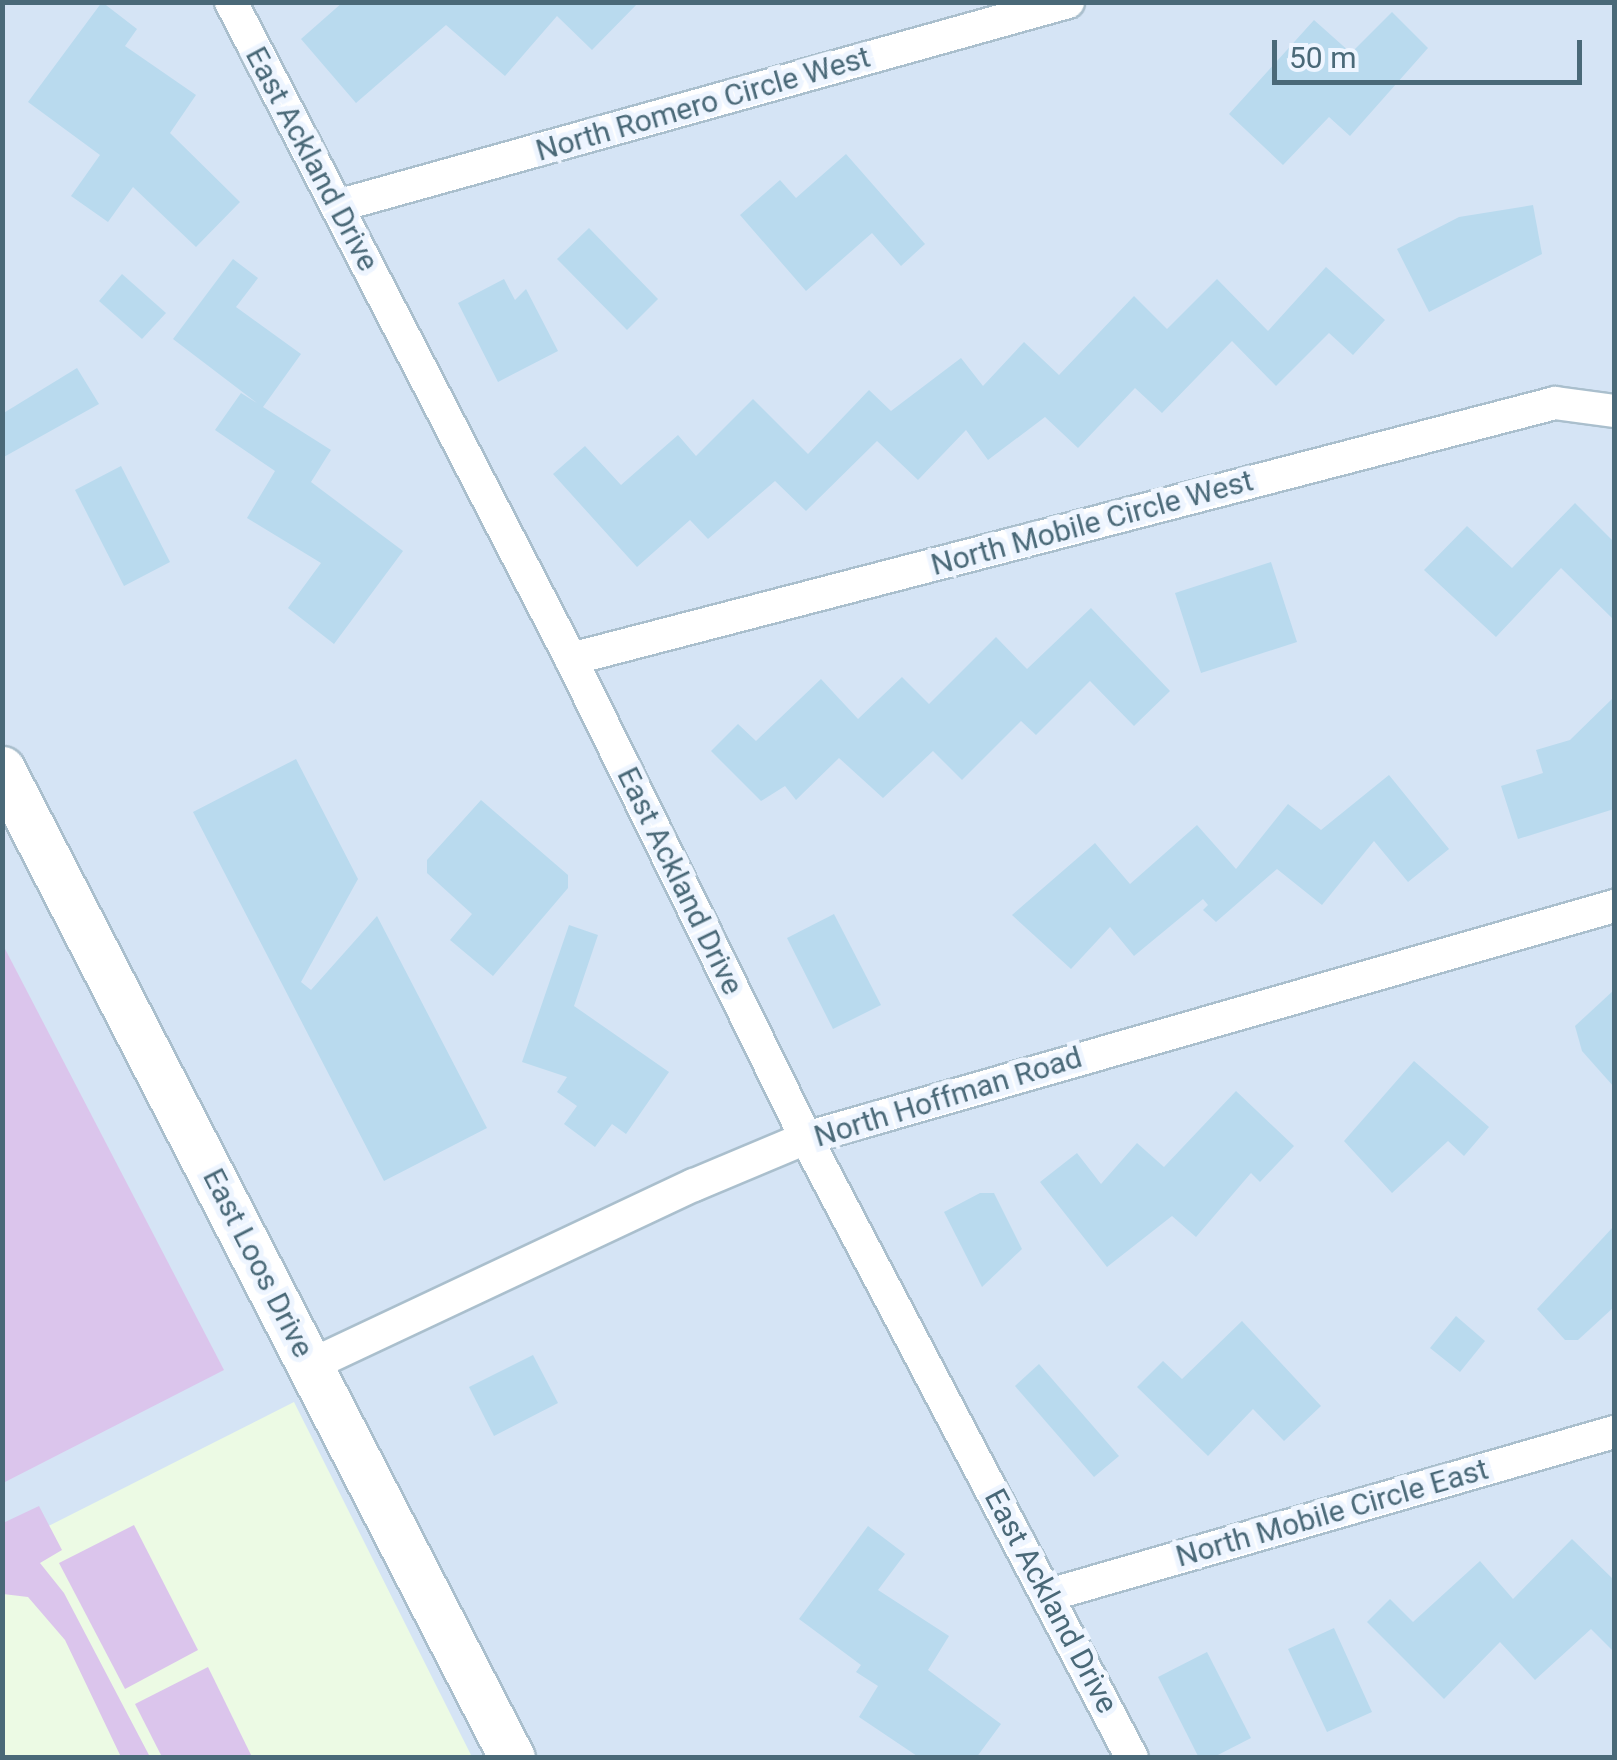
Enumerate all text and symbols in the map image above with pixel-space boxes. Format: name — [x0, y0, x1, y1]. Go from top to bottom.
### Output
scale bar — [1277, 20, 1587, 82]
street label: North Romero Circle West — [532, 39, 874, 169]
text: 50 m — [1289, 40, 1356, 75]
street label: East Ackland Drive — [238, 41, 386, 277]
street label: North Mobile Circle West — [927, 463, 1257, 583]
street label: East Ackland Drive — [609, 761, 751, 1001]
street label: North Hoffman Road — [810, 1039, 1086, 1155]
street label: East Loos Drive — [195, 1163, 321, 1363]
street label: North Mobile Circle East — [1172, 1451, 1492, 1575]
street label: East Ackland Drive — [977, 1483, 1125, 1719]

